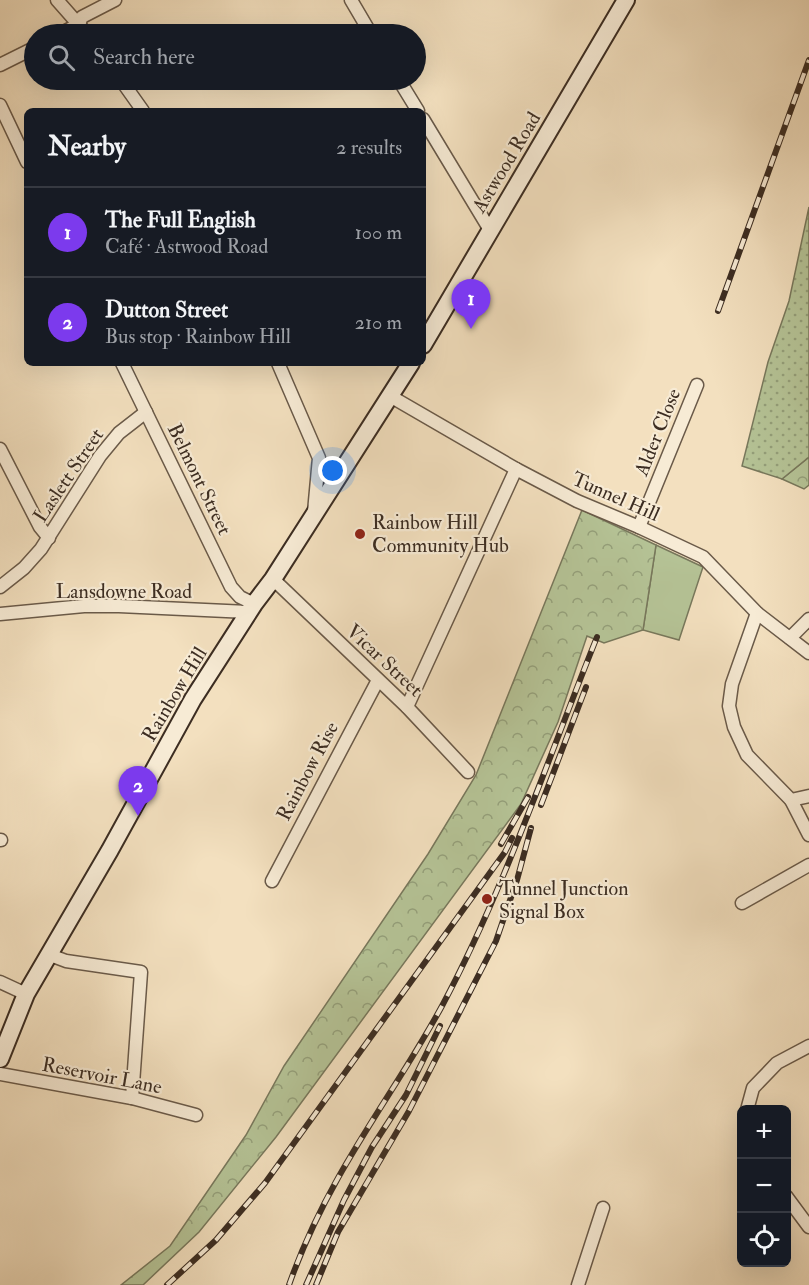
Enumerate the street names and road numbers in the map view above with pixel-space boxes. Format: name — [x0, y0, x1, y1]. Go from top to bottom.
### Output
street label: Astwood Road — [466, 107, 546, 218]
street label: Alder Close — [628, 385, 686, 481]
street label: Belmont Street — [162, 419, 237, 539]
street label: Laslett Street — [28, 423, 109, 527]
street label: Tunnel Hill — [568, 466, 664, 527]
street label: Lansdowne Road — [56, 579, 192, 604]
street label: Vicar Street — [341, 619, 428, 702]
street label: Rainbow Hill — [136, 642, 212, 746]
street label: Rainbow Rise — [271, 717, 344, 825]
street label: Reservoir Lane — [40, 1052, 164, 1099]

